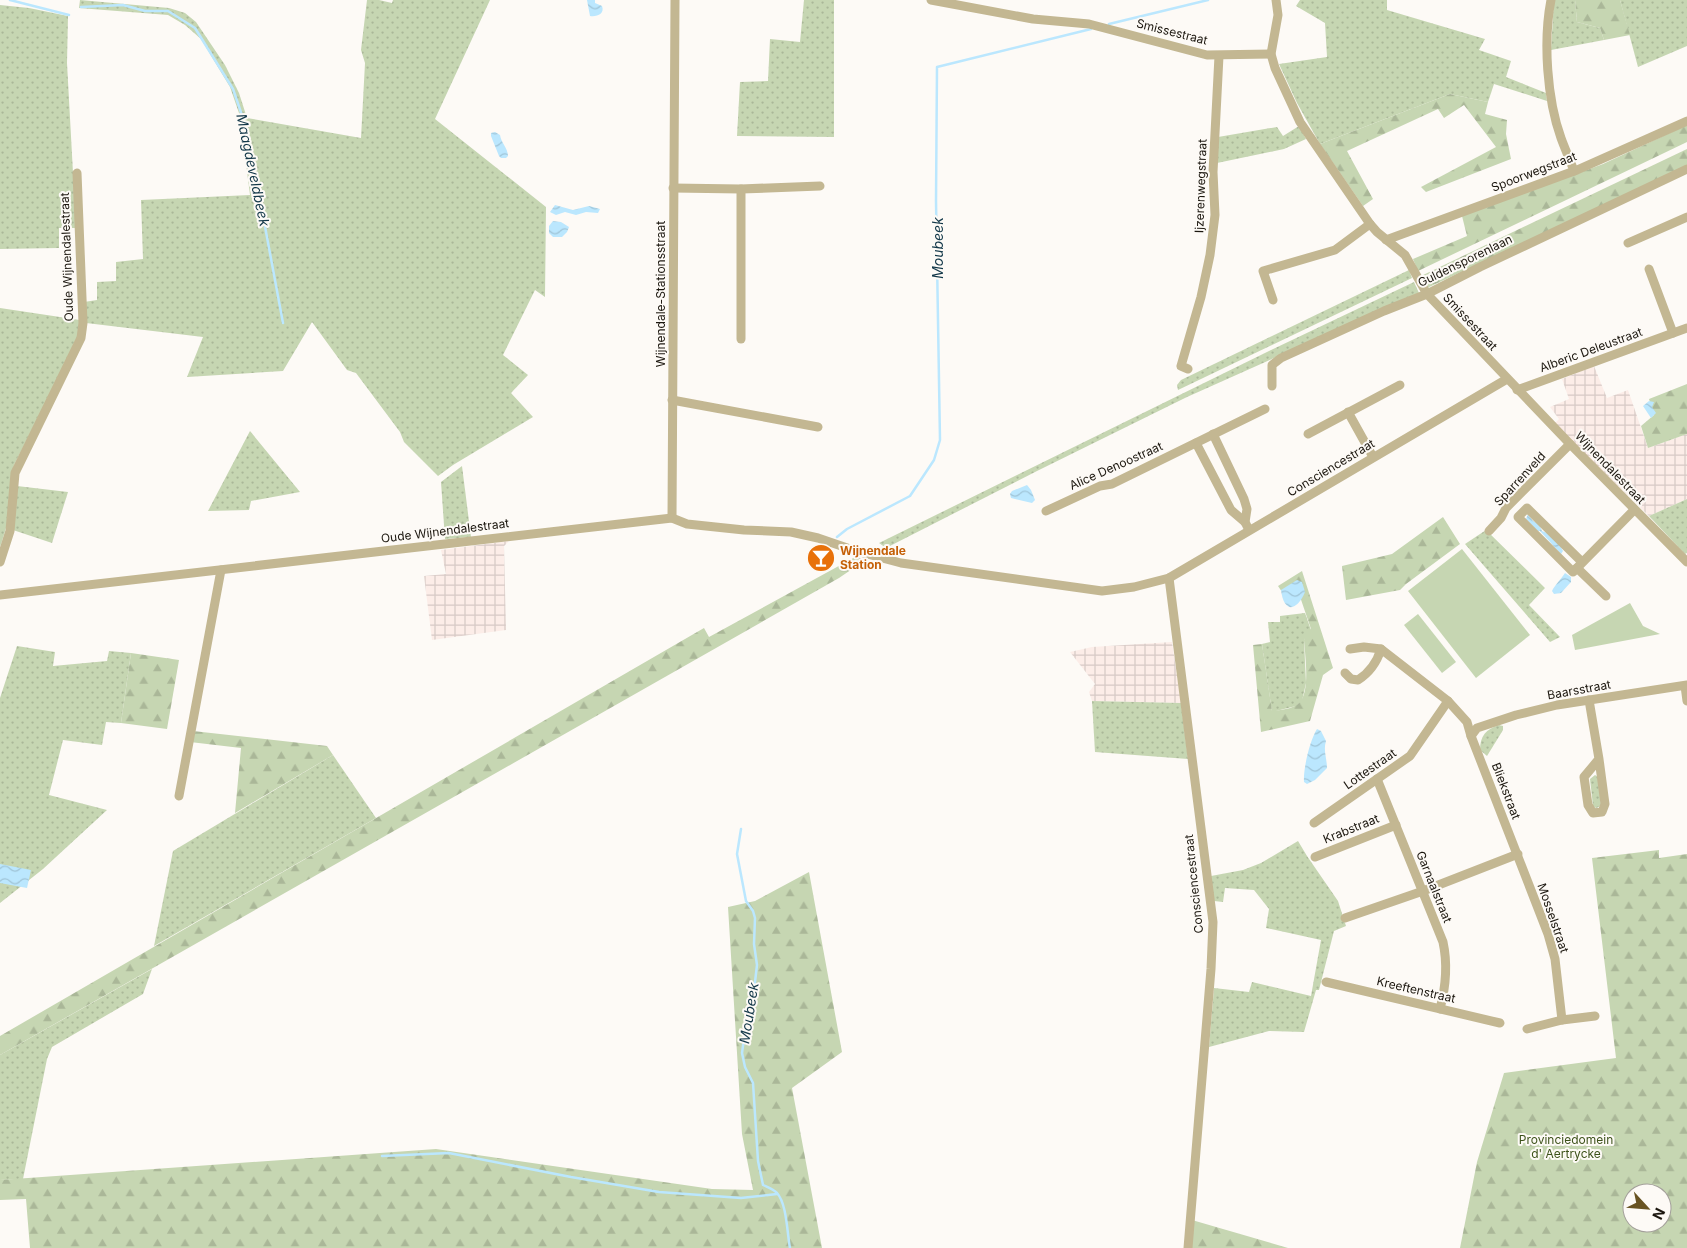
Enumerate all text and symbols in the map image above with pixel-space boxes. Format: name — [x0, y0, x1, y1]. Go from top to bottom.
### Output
street label: Smissestraat — [1135, 15, 1209, 48]
water label: Maagdeveldbeek — [233, 112, 274, 228]
street label: Ijzerenwegstraat — [1191, 139, 1210, 233]
street label: Spoorwegstraat — [1489, 148, 1579, 195]
street label: Oude Wijnendalestraat — [57, 192, 76, 322]
water label: Moubeek — [929, 217, 946, 279]
street label: Wijnendale-Stationsstraat — [653, 221, 668, 367]
street label: Guldensporenlaan — [1415, 231, 1514, 290]
street label: Smissestraat — [1440, 290, 1501, 354]
street label: Alberic Deleustraat — [1537, 324, 1644, 375]
street label: Wijnendalestraat — [1572, 428, 1649, 507]
street label: Consciencestraat — [1284, 436, 1377, 500]
street label: Alice Denoostraat — [1067, 438, 1165, 493]
street label: Sparrenveld — [1491, 448, 1549, 509]
street label: Oude Wijnendalestraat — [380, 515, 510, 546]
bar icon: Wijnendale Station — [806, 543, 836, 573]
place label: Wijnendale Station — [840, 543, 906, 572]
street label: Baarsstraat — [1546, 677, 1612, 702]
street label: Lottestraat — [1341, 745, 1399, 792]
street label: Bliekstraat — [1489, 760, 1524, 821]
street label: Krabstraat — [1321, 811, 1381, 847]
street label: Consciencestraat — [1181, 834, 1206, 934]
street label: Garnaalstraat — [1413, 849, 1456, 925]
street label: Mosselstraat — [1535, 881, 1572, 955]
street label: Kreeftenstraat — [1375, 973, 1457, 1006]
water label: Moubeek — [735, 981, 762, 1045]
park label: Provinciedomein d' Aertrycke — [1519, 1132, 1613, 1161]
north arrow — [1622, 1183, 1672, 1233]
text: N — [1649, 1205, 1669, 1222]

